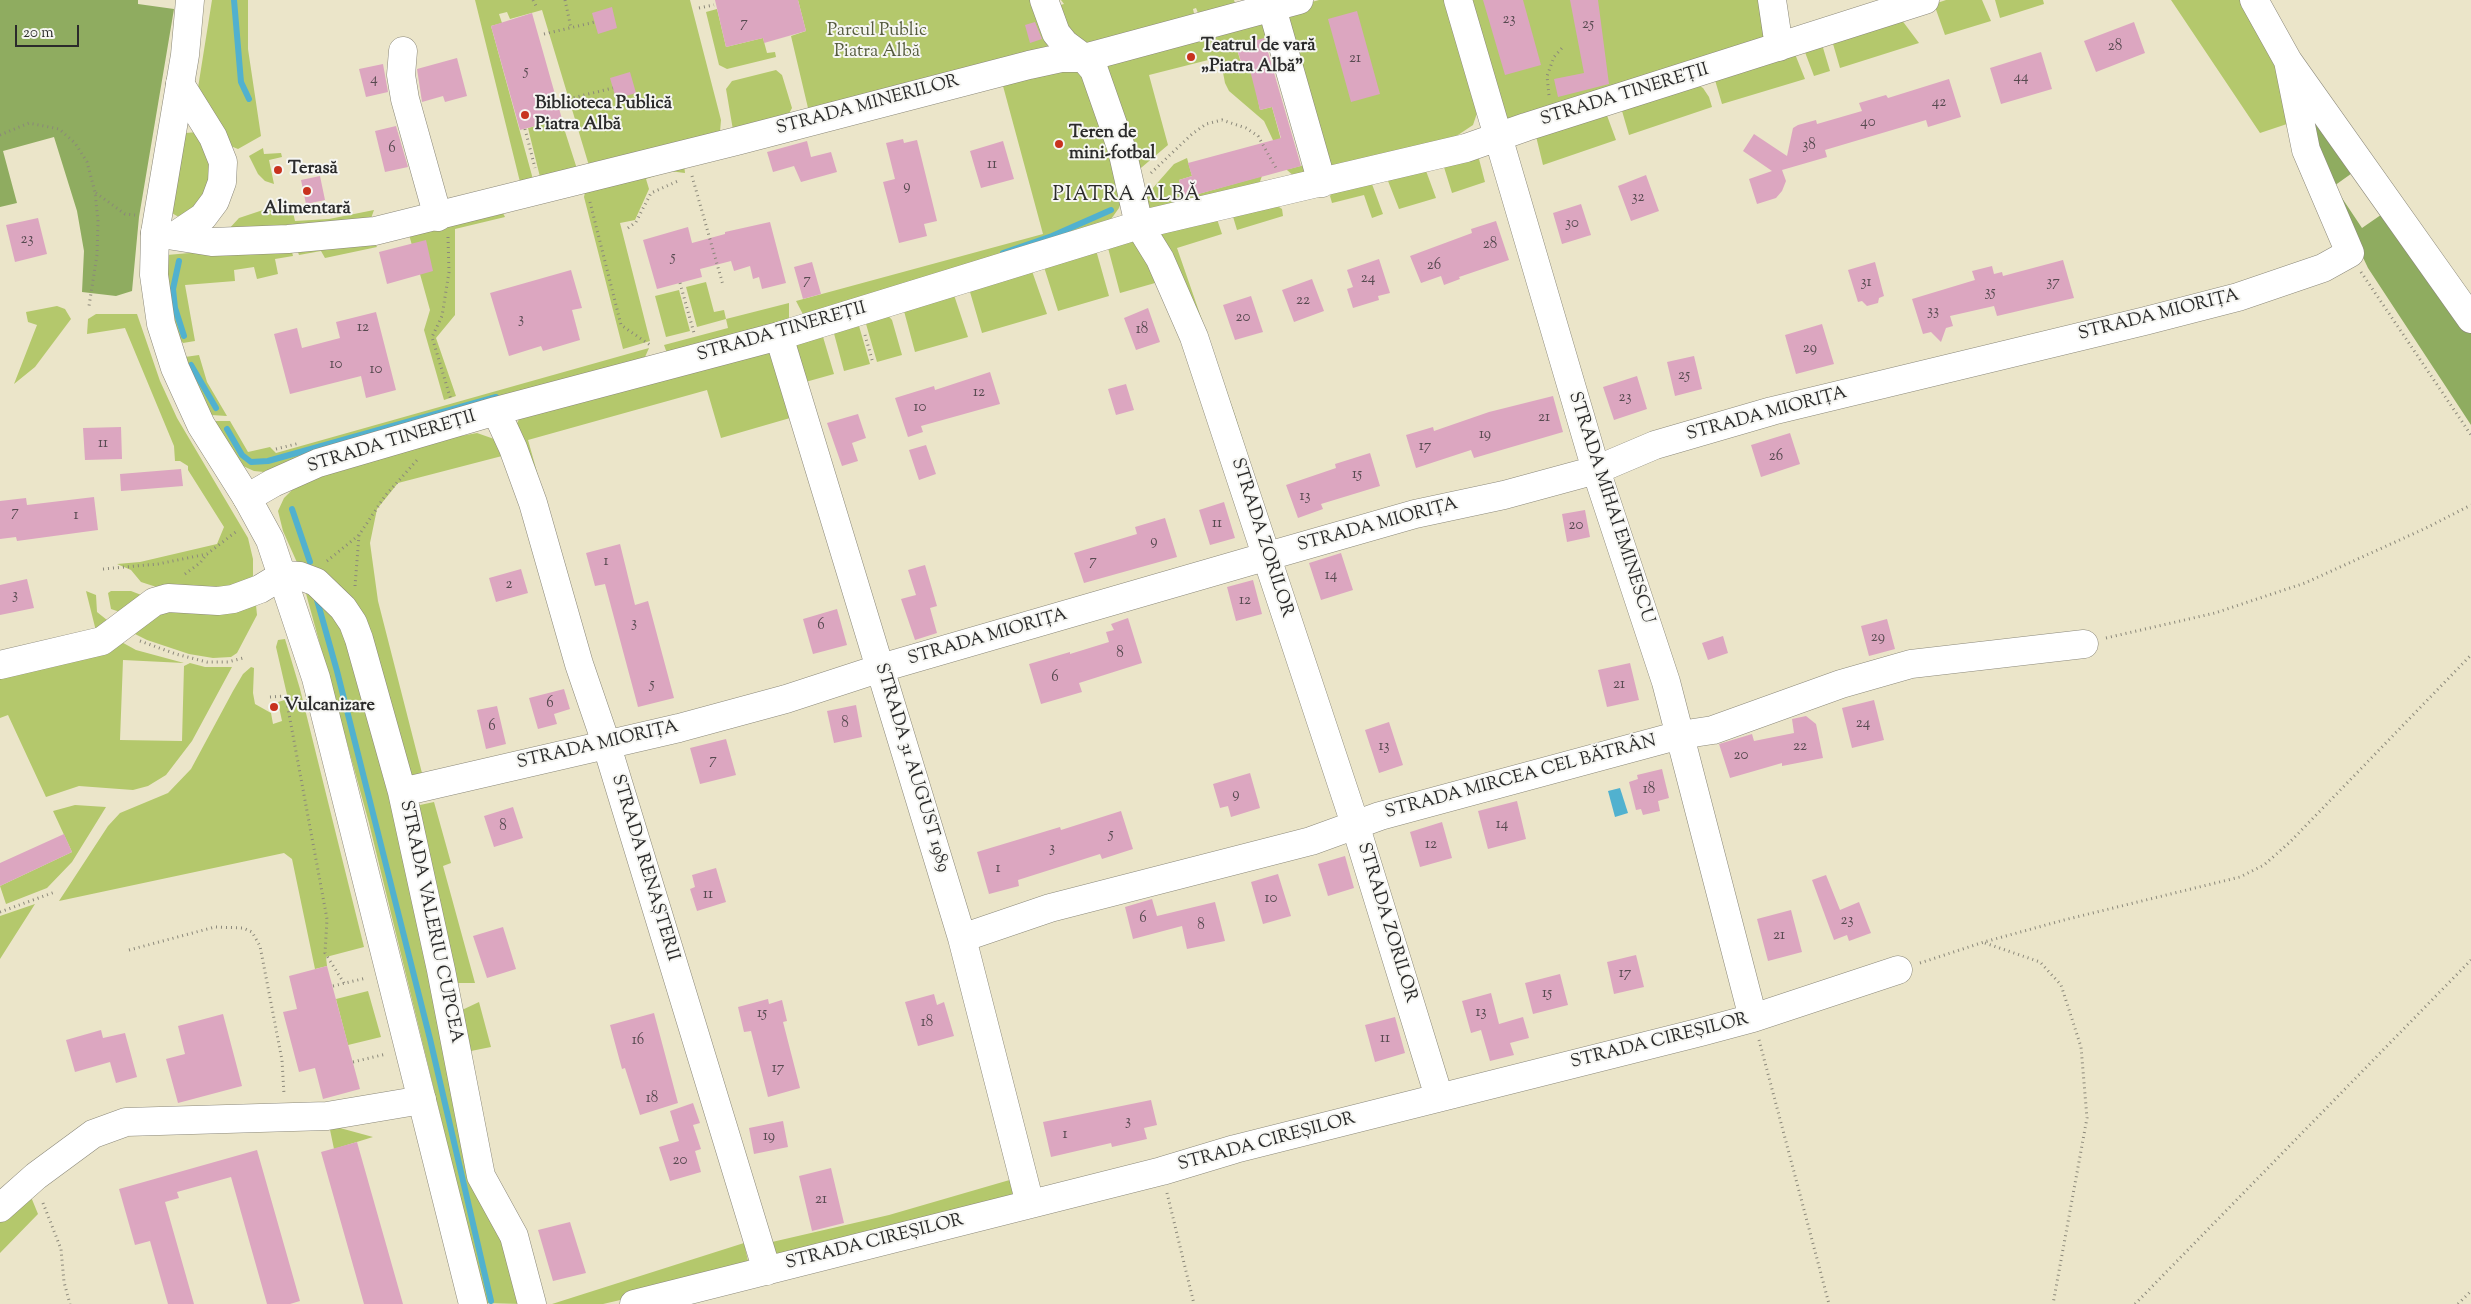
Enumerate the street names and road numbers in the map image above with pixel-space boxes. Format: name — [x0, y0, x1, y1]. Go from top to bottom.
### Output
street label: STRADA TINEREŢII — [1538, 60, 1712, 132]
street label: STRADA MINERILOR — [774, 71, 962, 141]
street label: STRADA MIORIŢA — [2076, 286, 2242, 346]
street label: STRADA TINEREŢII — [695, 299, 869, 367]
street label: STRADA MIORIŢA — [1684, 383, 1850, 447]
street label: STRADA MIHAI EMINESCU — [1562, 389, 1658, 627]
street label: STRADA TINEREŢII — [305, 407, 479, 479]
street label: STRADA ZORILOR — [1225, 456, 1297, 620]
street label: STRADA MIORIŢA — [1295, 494, 1461, 558]
street label: STRADA MIORIŢA — [906, 605, 1070, 671]
street label: STRADA 31 AUGUST 1989 — [869, 661, 953, 875]
street label: STRADA MIORIŢA — [515, 717, 681, 775]
street label: STRADA MIRCEA CEL BĂTRÂN — [1383, 731, 1659, 825]
street label: STRADA RENAŞTERII — [605, 772, 683, 964]
street label: STRADA VALERIU CUPCEA — [394, 799, 466, 1045]
street label: STRADA ZORILOR — [1351, 840, 1421, 1006]
street label: STRADA CIREŞILOR — [1569, 1009, 1751, 1075]
street label: STRADA CIREŞILOR — [1176, 1109, 1358, 1177]
street label: STRADA CIREŞILOR — [784, 1210, 966, 1276]

